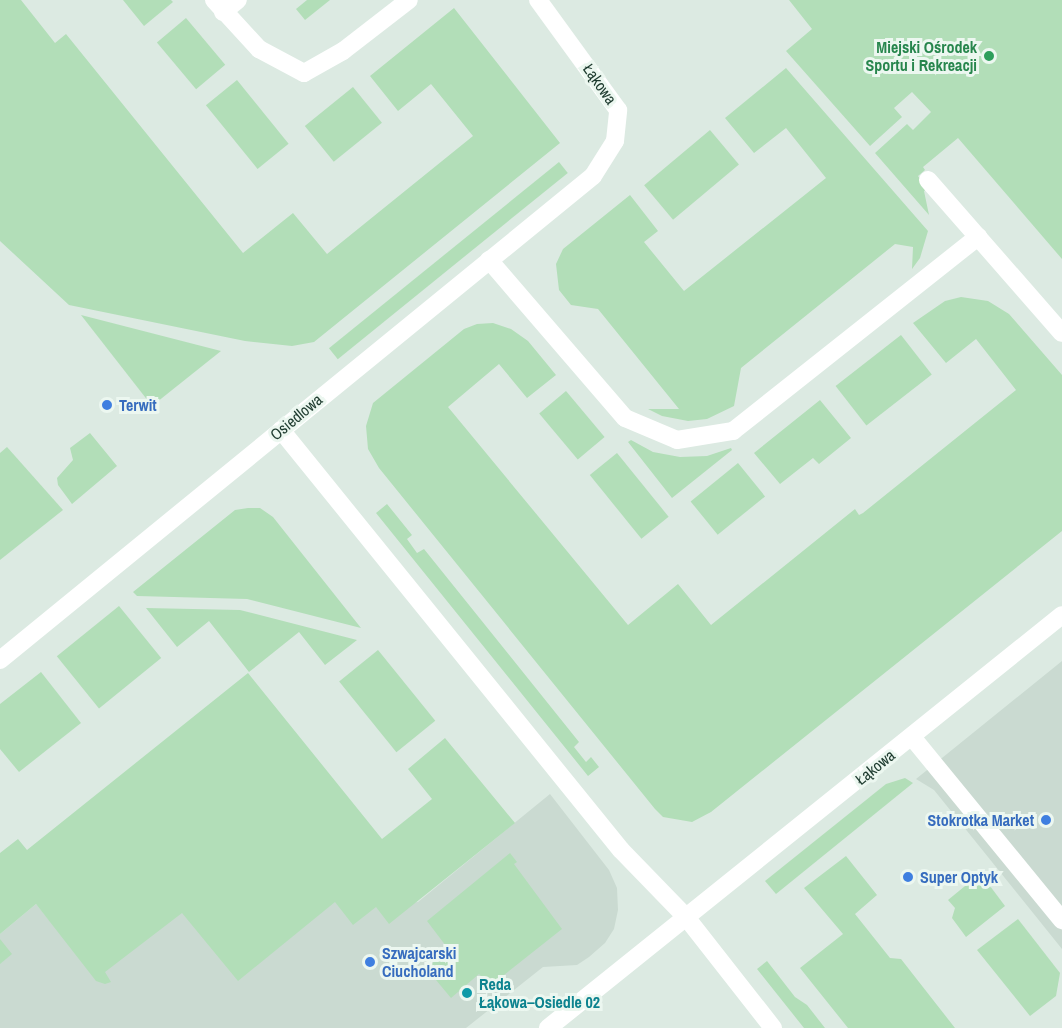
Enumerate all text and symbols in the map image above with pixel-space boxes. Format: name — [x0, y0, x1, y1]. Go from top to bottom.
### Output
place label: Miejski Ośrodek Sportu i Rekreacji — [865, 37, 977, 75]
marker: Miejski Ośrodek Sportu i Rekreacji — [982, 49, 996, 63]
street label: Łąkowa — [579, 60, 621, 108]
street label: Osiedlowa — [266, 390, 326, 444]
place label: Terwit — [119, 395, 157, 415]
marker: Terwit — [100, 398, 114, 412]
street label: Łąkowa — [851, 745, 899, 789]
place label: Stokrotka Market — [928, 810, 1034, 830]
marker: Stokrotka Market — [1039, 813, 1053, 827]
place label: Super Optyk — [920, 867, 998, 887]
marker: Super Optyk — [901, 870, 915, 884]
place label: Szwajcarski Ciucholand — [382, 943, 456, 981]
marker: Szwajcarski Ciucholand — [363, 955, 377, 969]
place label: Reda Łąkowa–Osiedle 02 — [479, 974, 600, 1012]
marker: Reda Łąkowa–Osiedle 02 — [460, 986, 474, 1000]

